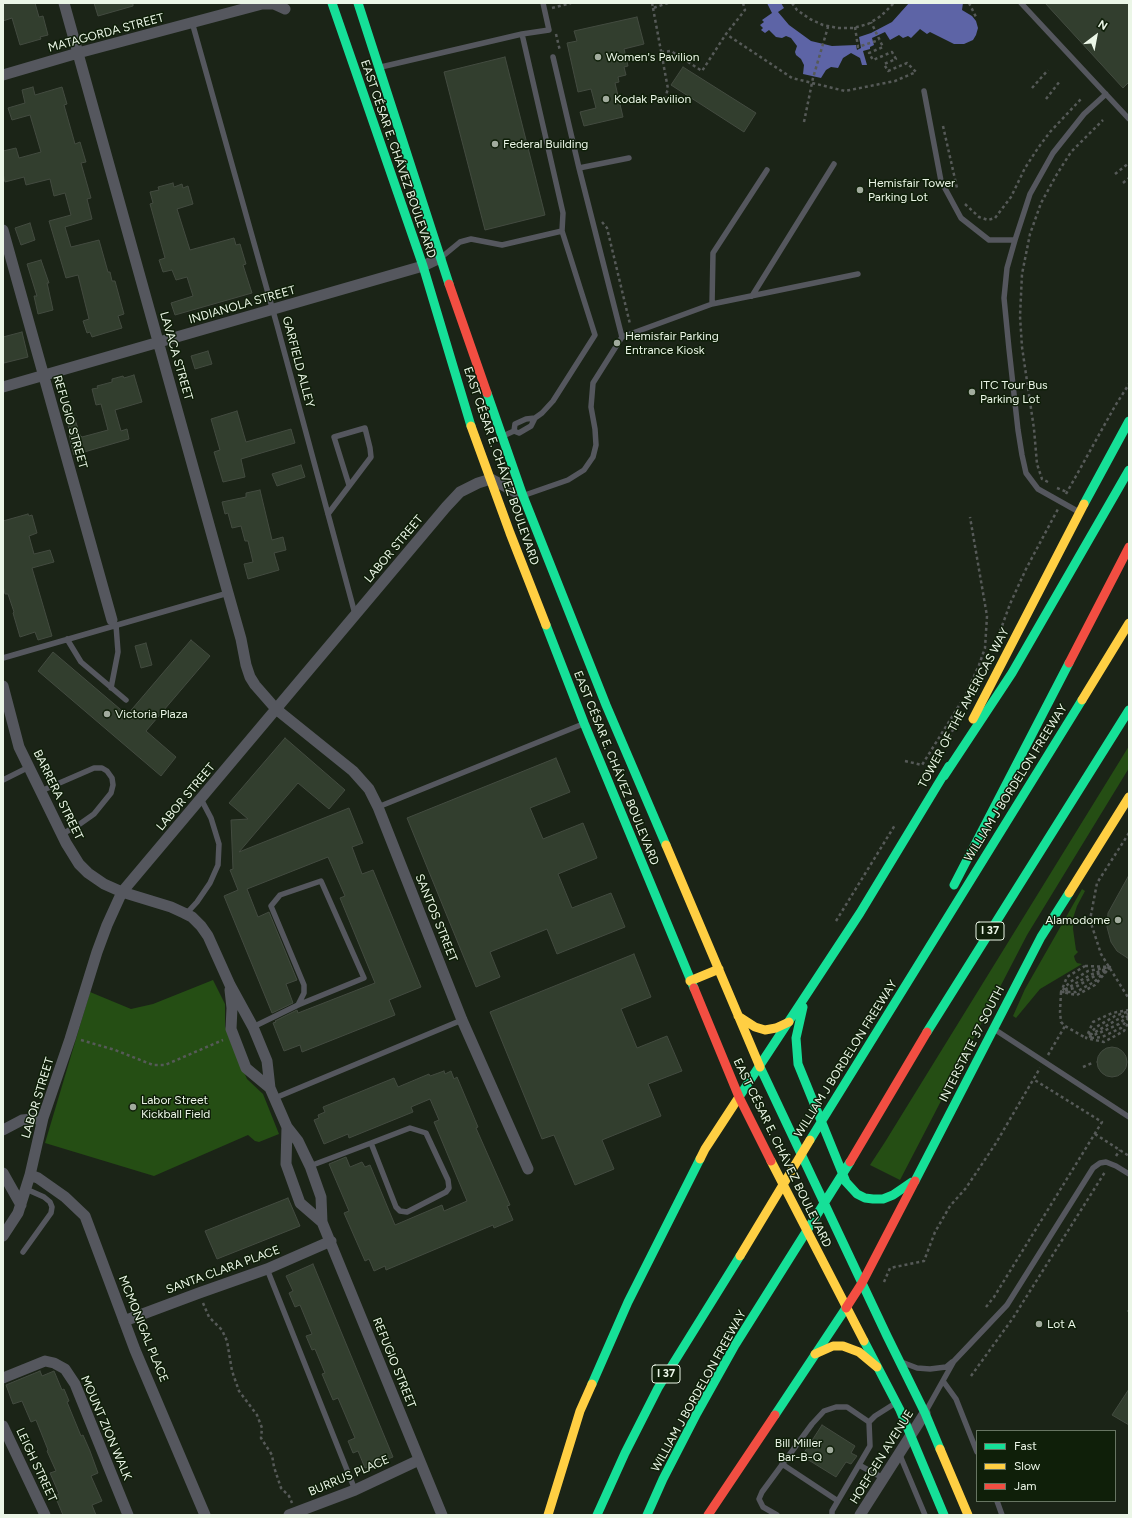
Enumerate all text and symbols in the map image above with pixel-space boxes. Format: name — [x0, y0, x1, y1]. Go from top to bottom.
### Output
street label: MATAGORDA STREET — [46, 11, 166, 55]
north arrow — [1076, 16, 1116, 56]
text: N — [1096, 18, 1110, 33]
place label: Women's Pavilion — [606, 50, 699, 64]
marker: Women's Pavilion — [593, 52, 603, 62]
street label: EAST CÉSAR E. CHÁVEZ BOULEVARD — [357, 58, 439, 260]
place label: Kodak Pavilion — [614, 92, 691, 106]
marker: Kodak Pavilion — [601, 94, 611, 104]
place label: Federal Building — [503, 137, 588, 151]
marker: Federal Building — [490, 139, 500, 149]
place label: Hemisfair Tower Parking Lot — [868, 176, 955, 204]
marker: Hemisfair Tower Parking Lot — [855, 185, 865, 195]
street label: INDIANOLA STREET — [187, 283, 297, 327]
street label: LAVACA STREET — [156, 310, 196, 402]
street label: GARFIELD ALLEY — [279, 315, 317, 409]
place label: Hemisfair Parking Entrance Kiosk — [625, 329, 719, 357]
marker: Hemisfair Parking Entrance Kiosk — [612, 338, 622, 348]
street label: EAST CÉSAR E. CHÁVEZ BOULEVARD — [460, 365, 542, 567]
street label: REFUGIO STREET — [50, 374, 90, 470]
place label: ITC Tour Bus Parking Lot — [980, 378, 1048, 406]
marker: ITC Tour Bus Parking Lot — [967, 387, 977, 397]
street label: LABOR STREET — [362, 512, 426, 586]
street label: TOWER OF THE AMERICAS WAY — [916, 626, 1012, 790]
street label: EAST CÉSAR E. CHÁVEZ BOULEVARD — [570, 669, 662, 867]
street label: WILLIAM J BORDELON FREEWAY — [962, 702, 1070, 864]
place label: Victoria Plaza — [115, 707, 188, 721]
marker: Victoria Plaza — [102, 709, 112, 719]
street label: BARRERA STREET — [30, 748, 86, 842]
street label: LABOR STREET — [154, 760, 218, 834]
street label: SANTOS STREET — [412, 872, 460, 964]
place label: Alamodome — [1045, 913, 1110, 927]
marker: Alamodome — [1113, 915, 1123, 925]
road number: I 37 — [976, 922, 1004, 940]
street label: WILLIAM J BORDELON FREEWAY — [792, 978, 900, 1140]
street label: INTERSTATE 37 SOUTH — [936, 984, 1008, 1104]
street label: LABOR STREET — [19, 1056, 57, 1140]
street label: EAST CÉSAR E. CHÁVEZ BOULEVARD — [730, 1056, 834, 1250]
place label: Labor Street Kickball Field — [141, 1093, 210, 1121]
marker: Labor Street Kickball Field — [128, 1102, 138, 1112]
street label: SANTA CLARA PLACE — [164, 1243, 282, 1297]
street label: MCMONIGAL PLACE — [115, 1273, 171, 1385]
street label: WILLIAM J BORDELON FREEWAY — [648, 1308, 750, 1474]
street label: REFUGIO STREET — [369, 1316, 419, 1410]
place label: Lot A — [1047, 1317, 1076, 1331]
marker: Lot A — [1034, 1319, 1044, 1329]
road number: I 37 — [652, 1365, 680, 1383]
street label: MOUNT ZION WALK — [77, 1374, 135, 1482]
street label: HOEFGEN AVENUE — [847, 1407, 917, 1507]
street label: LEIGH STREET — [13, 1426, 59, 1504]
legend — [976, 1430, 1116, 1502]
place label: Bill Miller Bar-B-Q — [775, 1436, 822, 1464]
text: Fast — [1014, 1439, 1037, 1453]
marker: Bill Miller Bar-B-Q — [825, 1445, 835, 1455]
street label: BURRUS PLACE — [306, 1452, 392, 1500]
text: Slow — [1014, 1459, 1040, 1473]
text: Jam — [1014, 1479, 1037, 1493]

